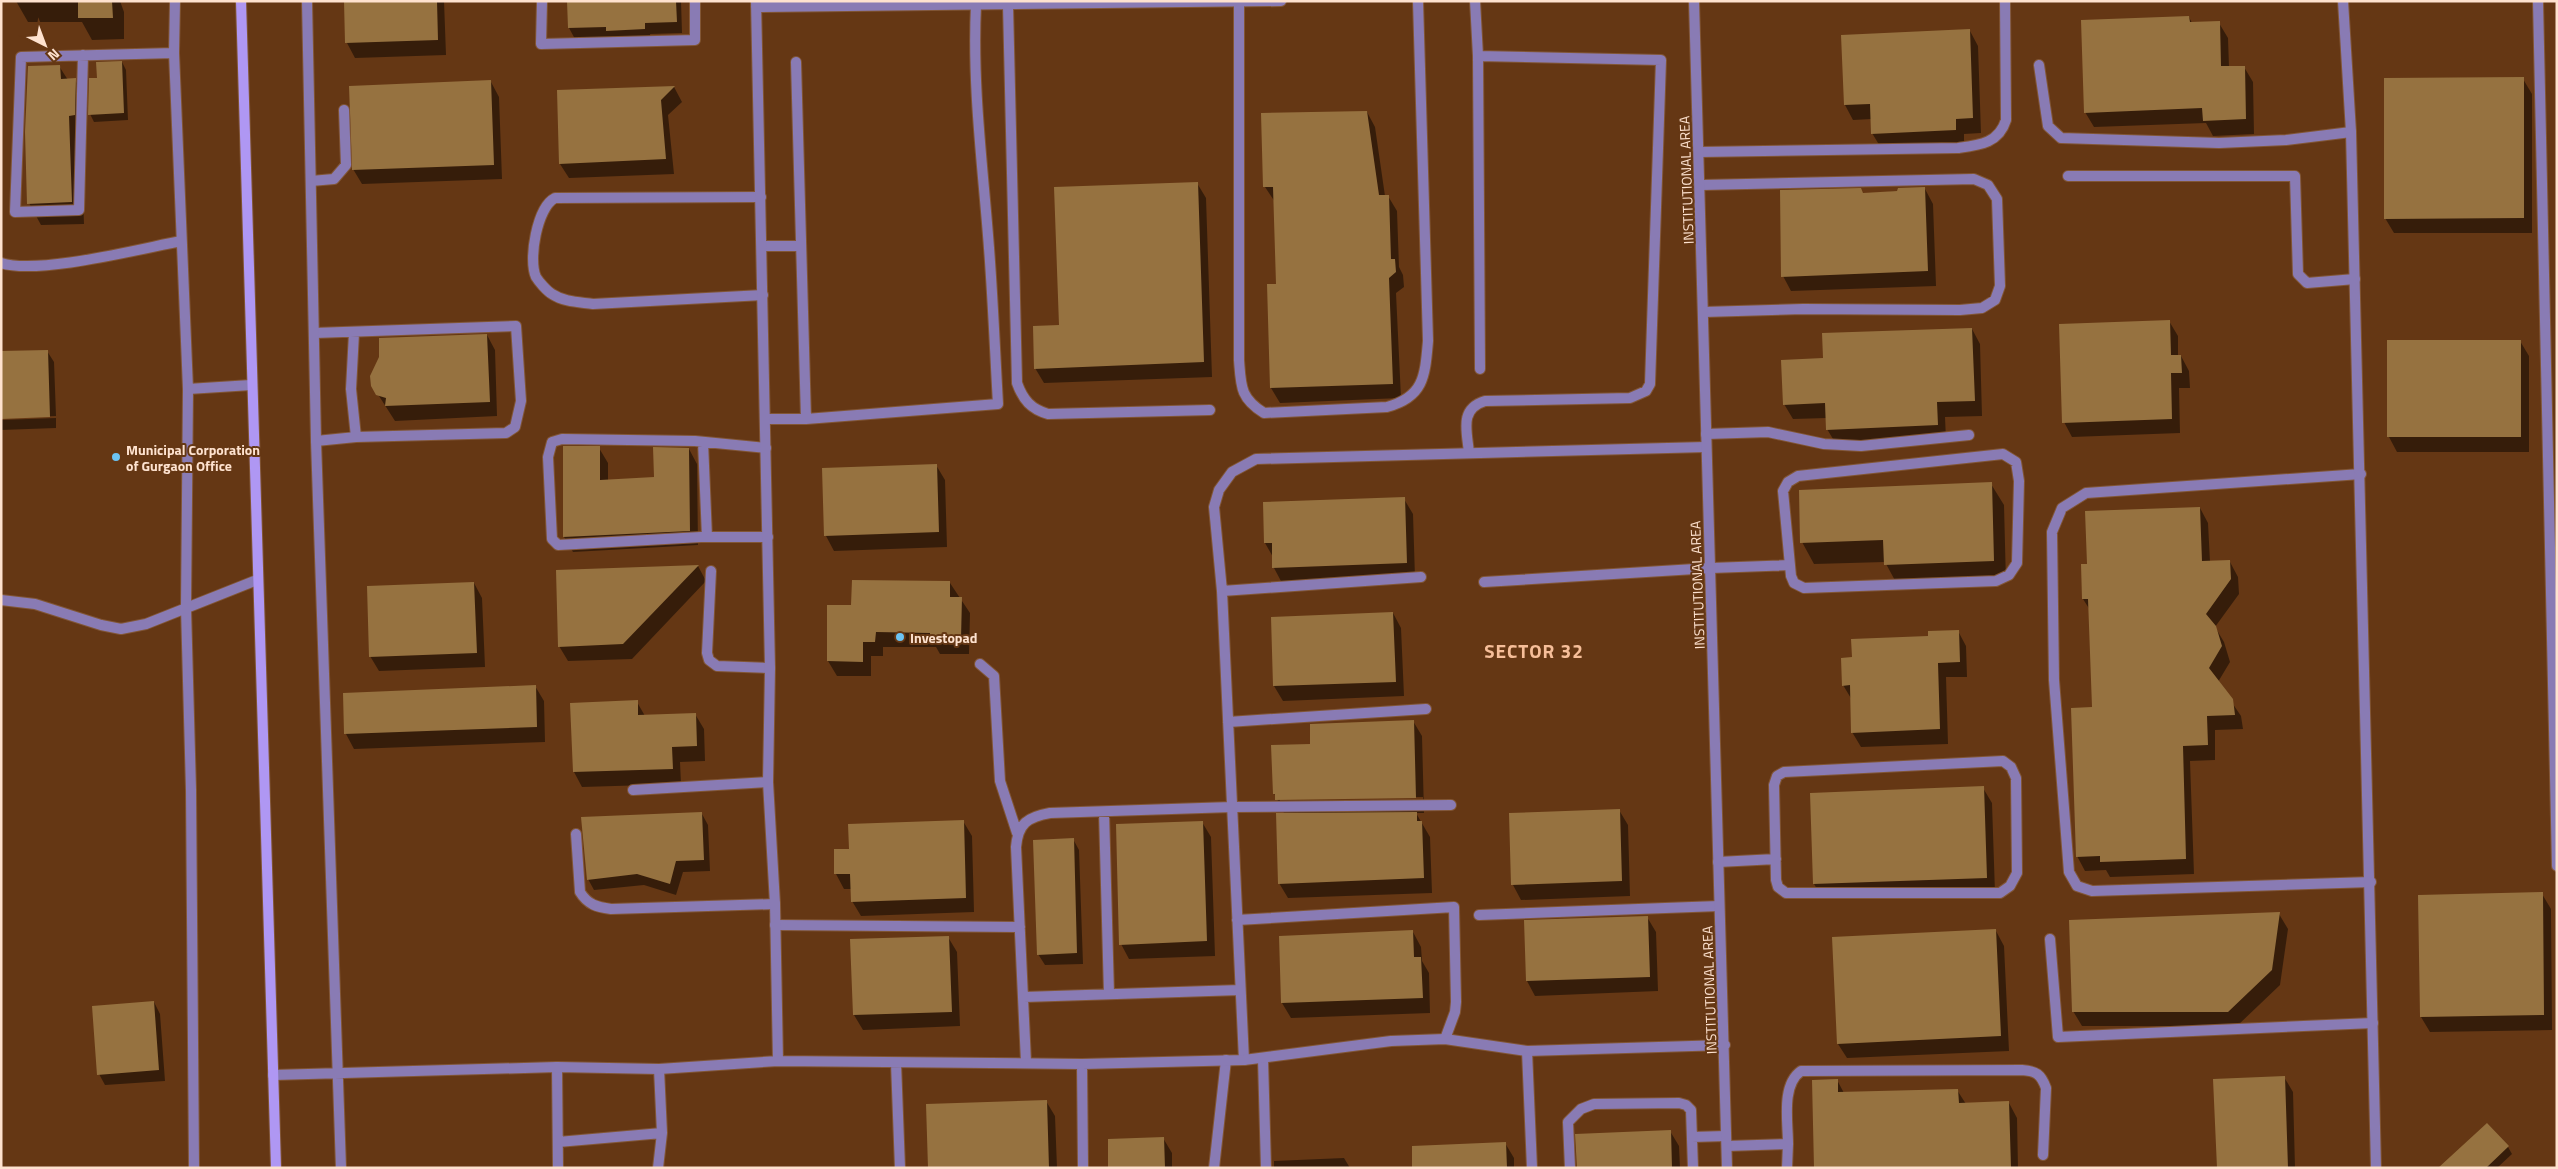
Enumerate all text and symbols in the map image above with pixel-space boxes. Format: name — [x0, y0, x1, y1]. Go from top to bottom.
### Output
north arrow — [20, 20, 70, 70]
text: N — [43, 44, 65, 66]
street label: INSTITUTIONAL AREA — [1673, 115, 1699, 245]
place label: Municipal Corporation of Gurgaon Office — [126, 439, 260, 476]
marker: Municipal Corporation of Gurgaon Office — [110, 451, 122, 463]
street label: INSTITUTIONAL AREA — [1684, 520, 1710, 650]
place label: Investopad — [910, 627, 977, 648]
marker: Investopad — [894, 631, 906, 643]
district label: SECTOR 32 — [1484, 636, 1584, 665]
street label: INSTITUTIONAL AREA — [1696, 925, 1722, 1055]

